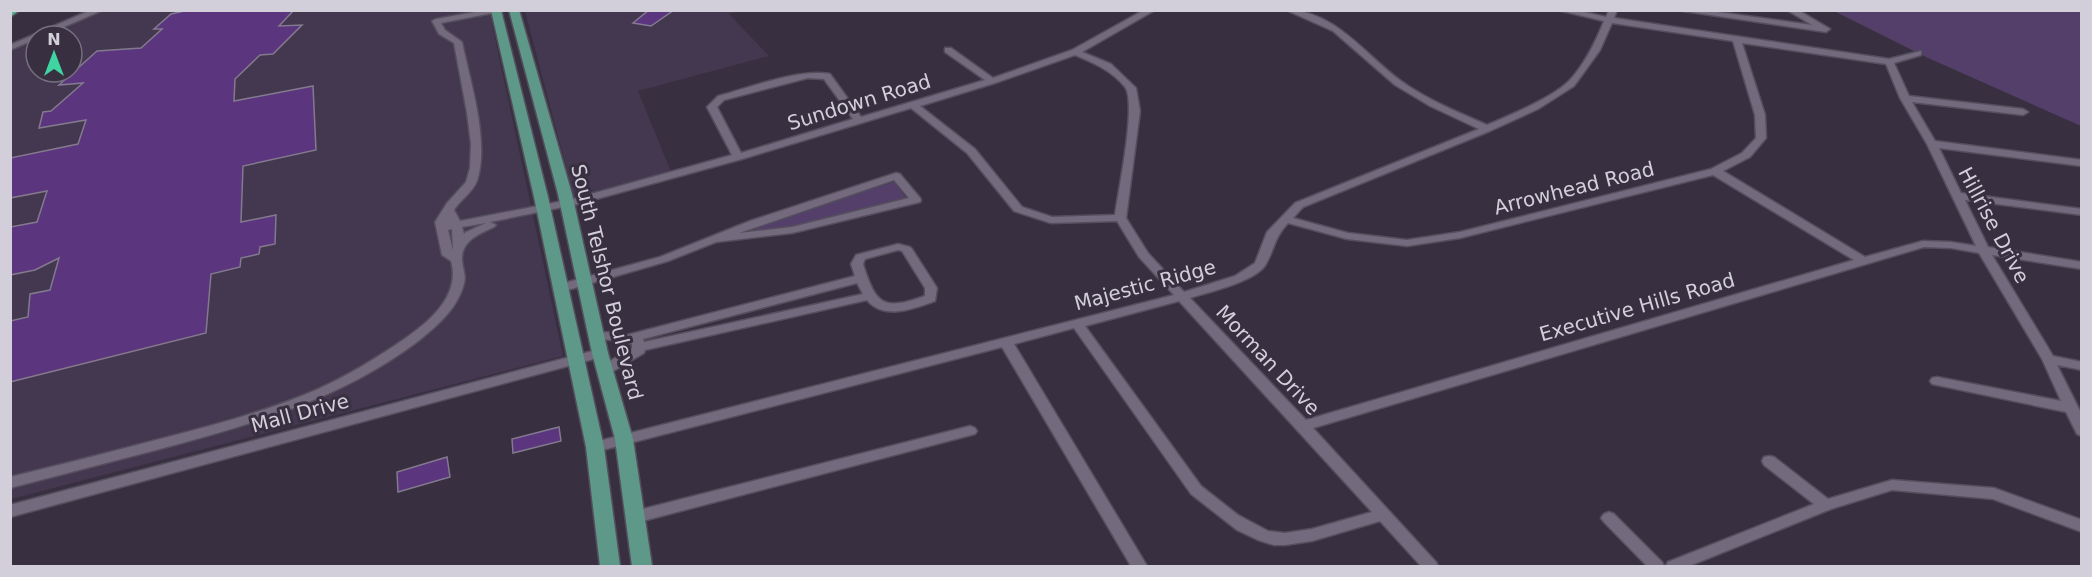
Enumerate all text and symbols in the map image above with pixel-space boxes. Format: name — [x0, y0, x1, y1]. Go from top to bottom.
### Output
north arrow — [24, 24, 84, 84]
text: N — [47, 30, 61, 49]
street label: Sundown Road — [784, 69, 934, 135]
street label: Arrowhead Road — [1491, 156, 1657, 220]
street label: South Telshor Boulevard — [566, 162, 648, 402]
street label: Hillrise Drive — [1953, 163, 2035, 287]
street label: Majestic Ridge — [1072, 255, 1218, 315]
street label: Executive Hills Road — [1536, 268, 1738, 346]
street label: Morman Drive — [1211, 300, 1325, 420]
street label: Mall Drive — [248, 388, 352, 438]

